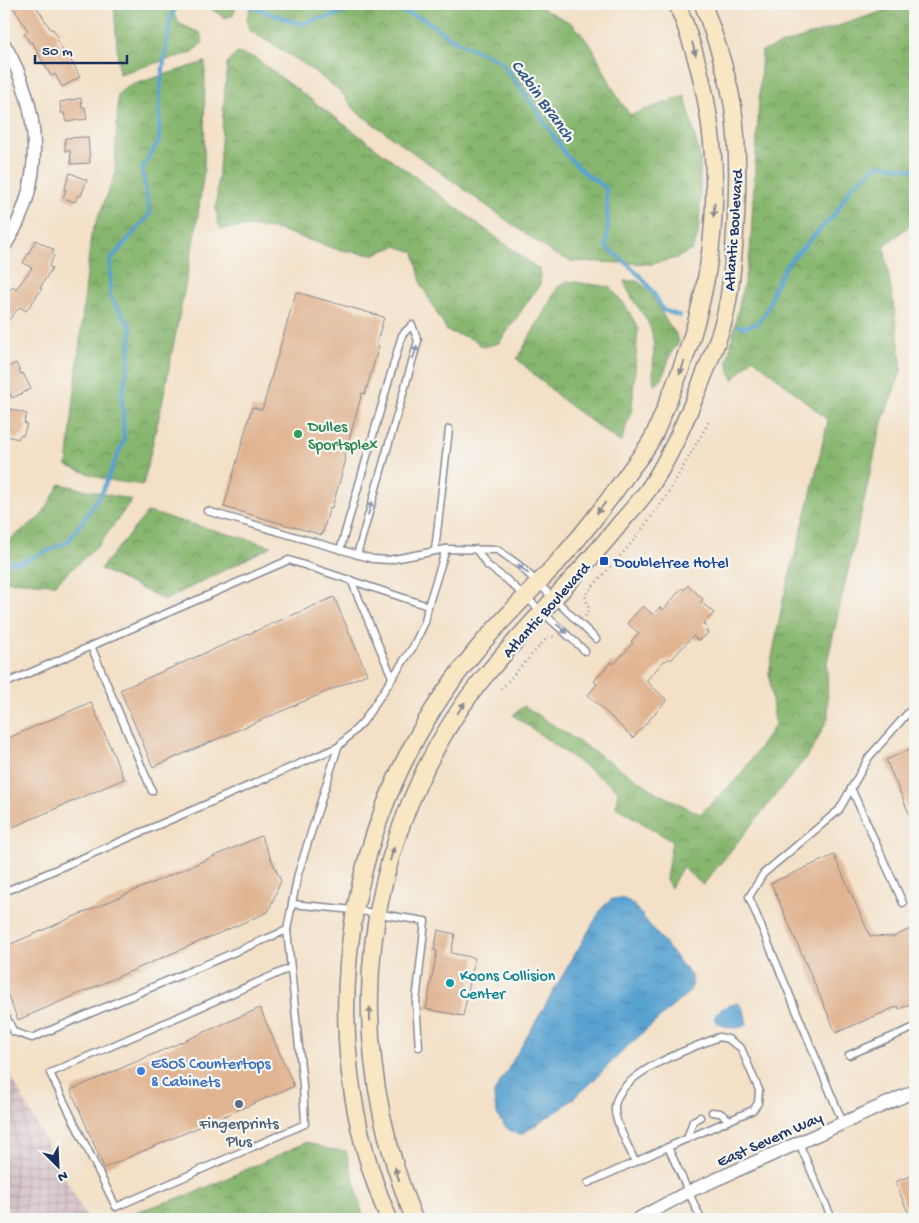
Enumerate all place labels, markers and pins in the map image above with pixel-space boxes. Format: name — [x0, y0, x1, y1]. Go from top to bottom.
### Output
place label: Dulles Sportsplex — [307, 419, 378, 456]
marker: Dulles Sportsplex — [292, 428, 304, 440]
marker: Doubletree Hotel — [598, 555, 610, 567]
place label: Doubletree Hotel — [613, 555, 729, 574]
place label: Koons Collision Center — [460, 968, 556, 1005]
marker: Koons Collision Center — [444, 977, 456, 989]
place label: ESOS Countertops & Cabinets — [151, 1056, 271, 1093]
marker: ESOS Countertops & Cabinets — [135, 1065, 147, 1077]
marker: Fingerprints Plus — [233, 1098, 245, 1110]
place label: Fingerprints Plus — [198, 1116, 280, 1153]

